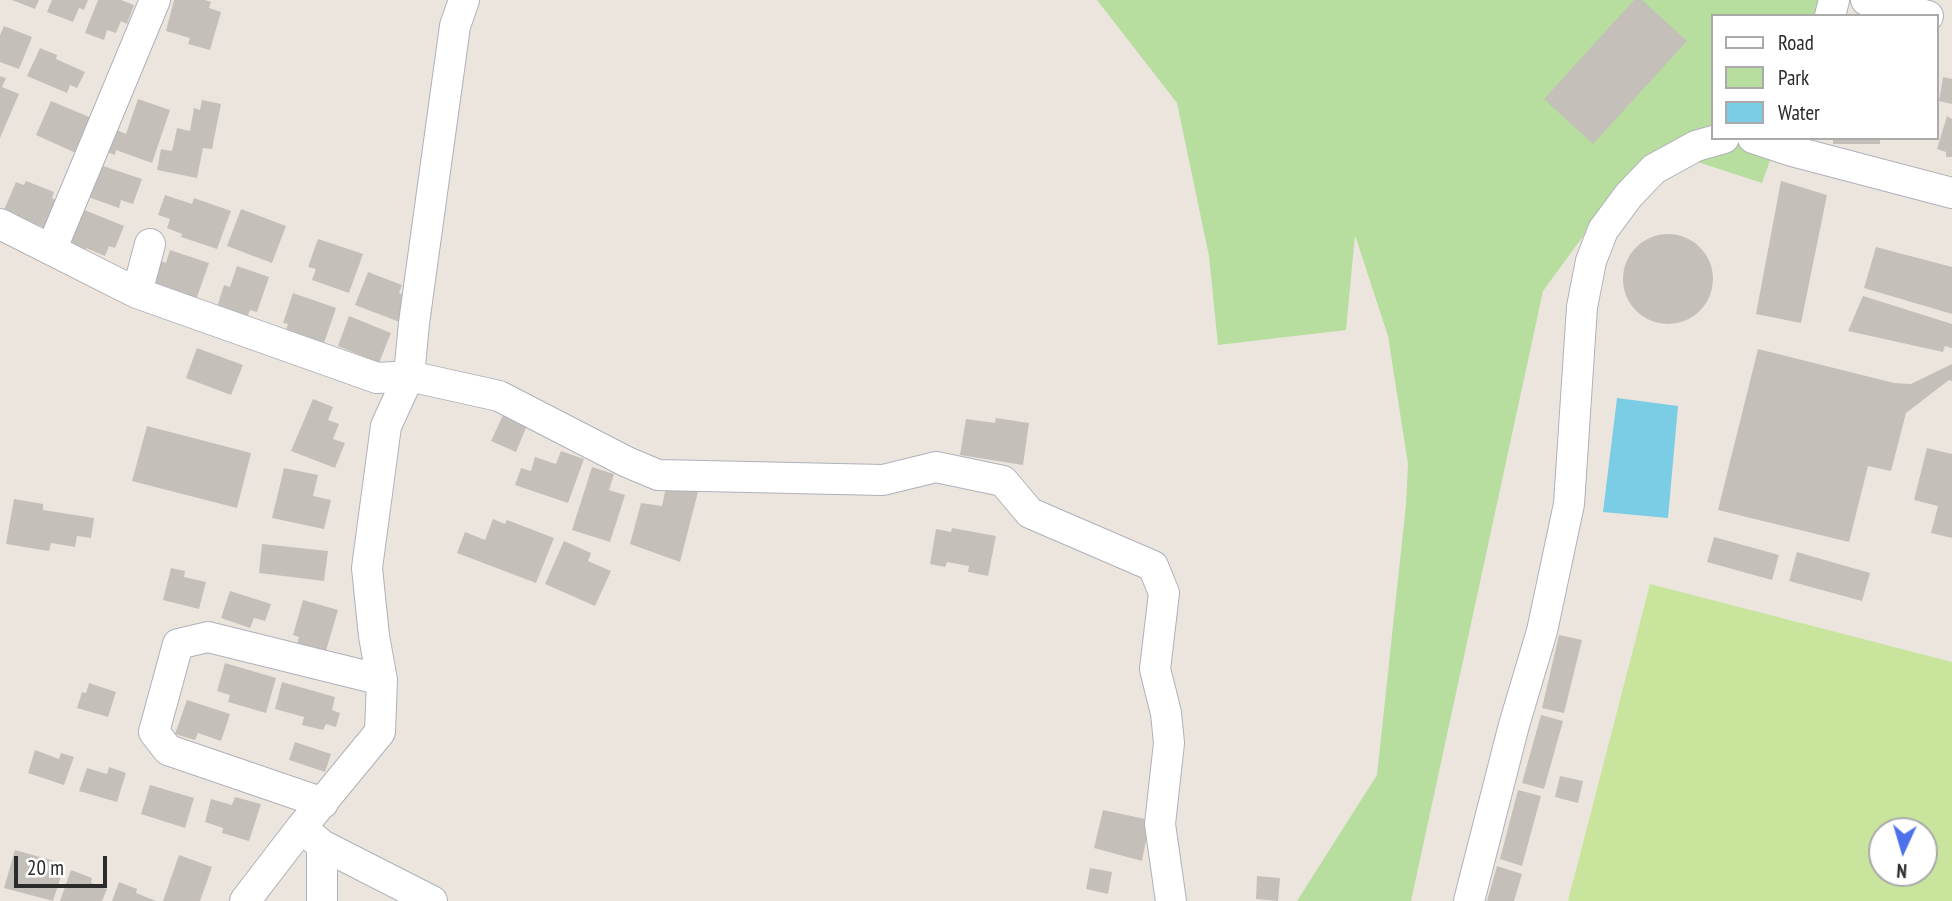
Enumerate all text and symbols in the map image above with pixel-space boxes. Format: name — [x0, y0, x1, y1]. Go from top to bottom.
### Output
legend — [1710, 14, 1938, 140]
text: Road — [1778, 29, 1814, 56]
text: Park — [1778, 64, 1809, 91]
text: Water — [1778, 99, 1820, 126]
north arrow — [1868, 817, 1938, 887]
scale bar — [18, 842, 110, 886]
text: 20 m — [27, 854, 64, 881]
text: N — [1896, 859, 1908, 883]

